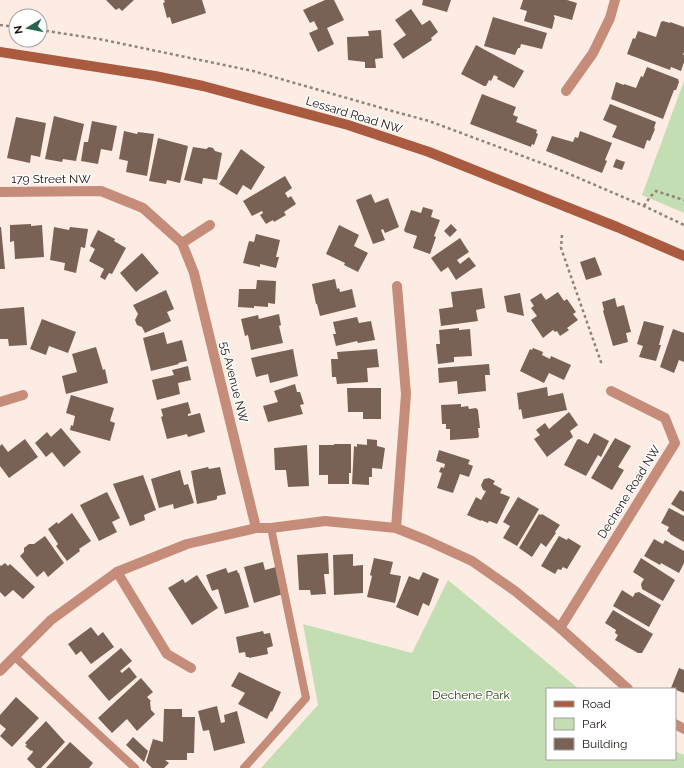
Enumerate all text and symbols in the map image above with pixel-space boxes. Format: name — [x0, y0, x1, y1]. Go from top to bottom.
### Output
north arrow — [8, 8, 48, 48]
text: N — [12, 24, 26, 35]
street label: Lessard Road NW — [304, 94, 404, 136]
street label: 179 Street NW — [11, 172, 91, 186]
street label: 55 Avenue NW — [217, 340, 251, 424]
street label: Dechene Road NW — [595, 443, 664, 541]
park label: Dechene Park — [432, 688, 511, 702]
legend — [546, 688, 676, 760]
text: Road — [582, 697, 611, 711]
text: Park — [582, 717, 607, 731]
text: Building — [582, 737, 628, 751]

